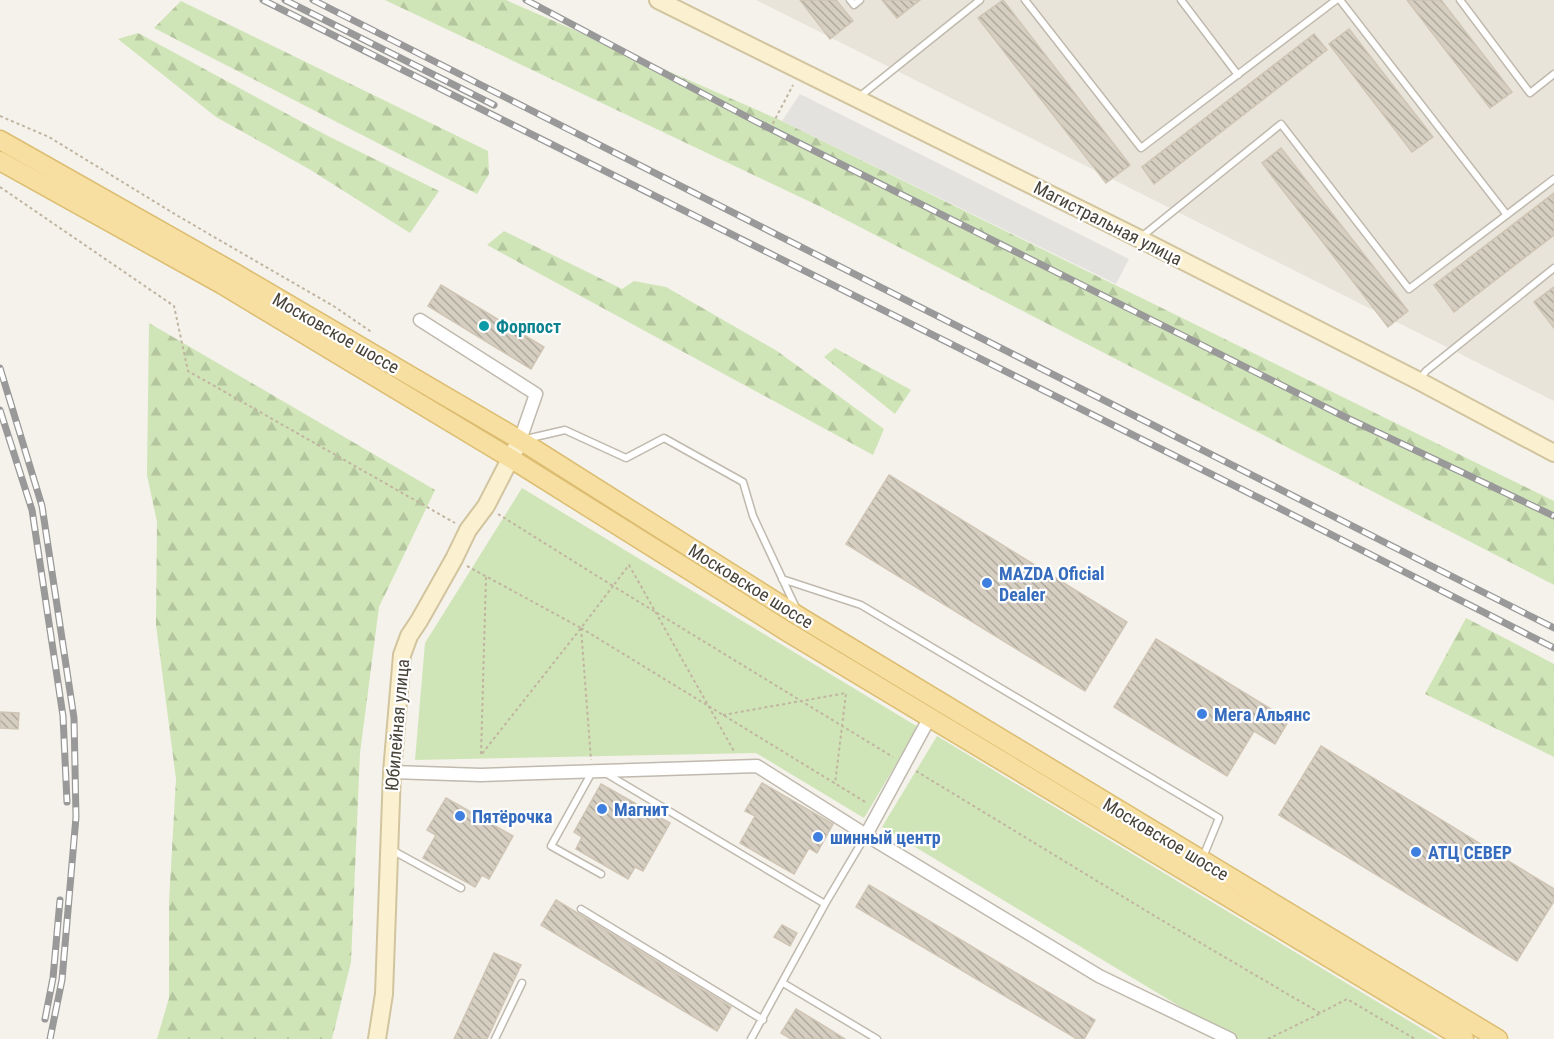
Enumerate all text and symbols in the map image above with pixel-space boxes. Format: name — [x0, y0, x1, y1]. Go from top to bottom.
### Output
street label: Магистральная улица — [1030, 177, 1186, 269]
street label: Московское шоссе — [269, 288, 403, 378]
place label: Форпост — [496, 316, 561, 337]
marker: Форпост — [477, 319, 491, 333]
street label: Московское шоссе — [685, 539, 817, 633]
place label: MAZDA Oficial Dealer — [999, 563, 1105, 605]
marker: MAZDA Oficial Dealer — [980, 576, 994, 590]
street label: Юбилейная улица — [381, 658, 413, 792]
place label: Мега Альянс — [1214, 704, 1311, 725]
marker: Мега Альянс — [1195, 707, 1209, 721]
street label: Московское шоссе — [1099, 793, 1233, 885]
place label: Магнит — [614, 799, 669, 820]
marker: Магнит — [595, 802, 609, 816]
place label: Пятёрочка — [472, 806, 552, 827]
marker: Пятёрочка — [453, 809, 467, 823]
place label: шинный центр — [830, 827, 941, 848]
marker: шинный центр — [811, 830, 825, 844]
place label: АТЦ СЕВЕР — [1428, 842, 1512, 863]
marker: АТЦ СЕВЕР — [1409, 845, 1423, 859]

